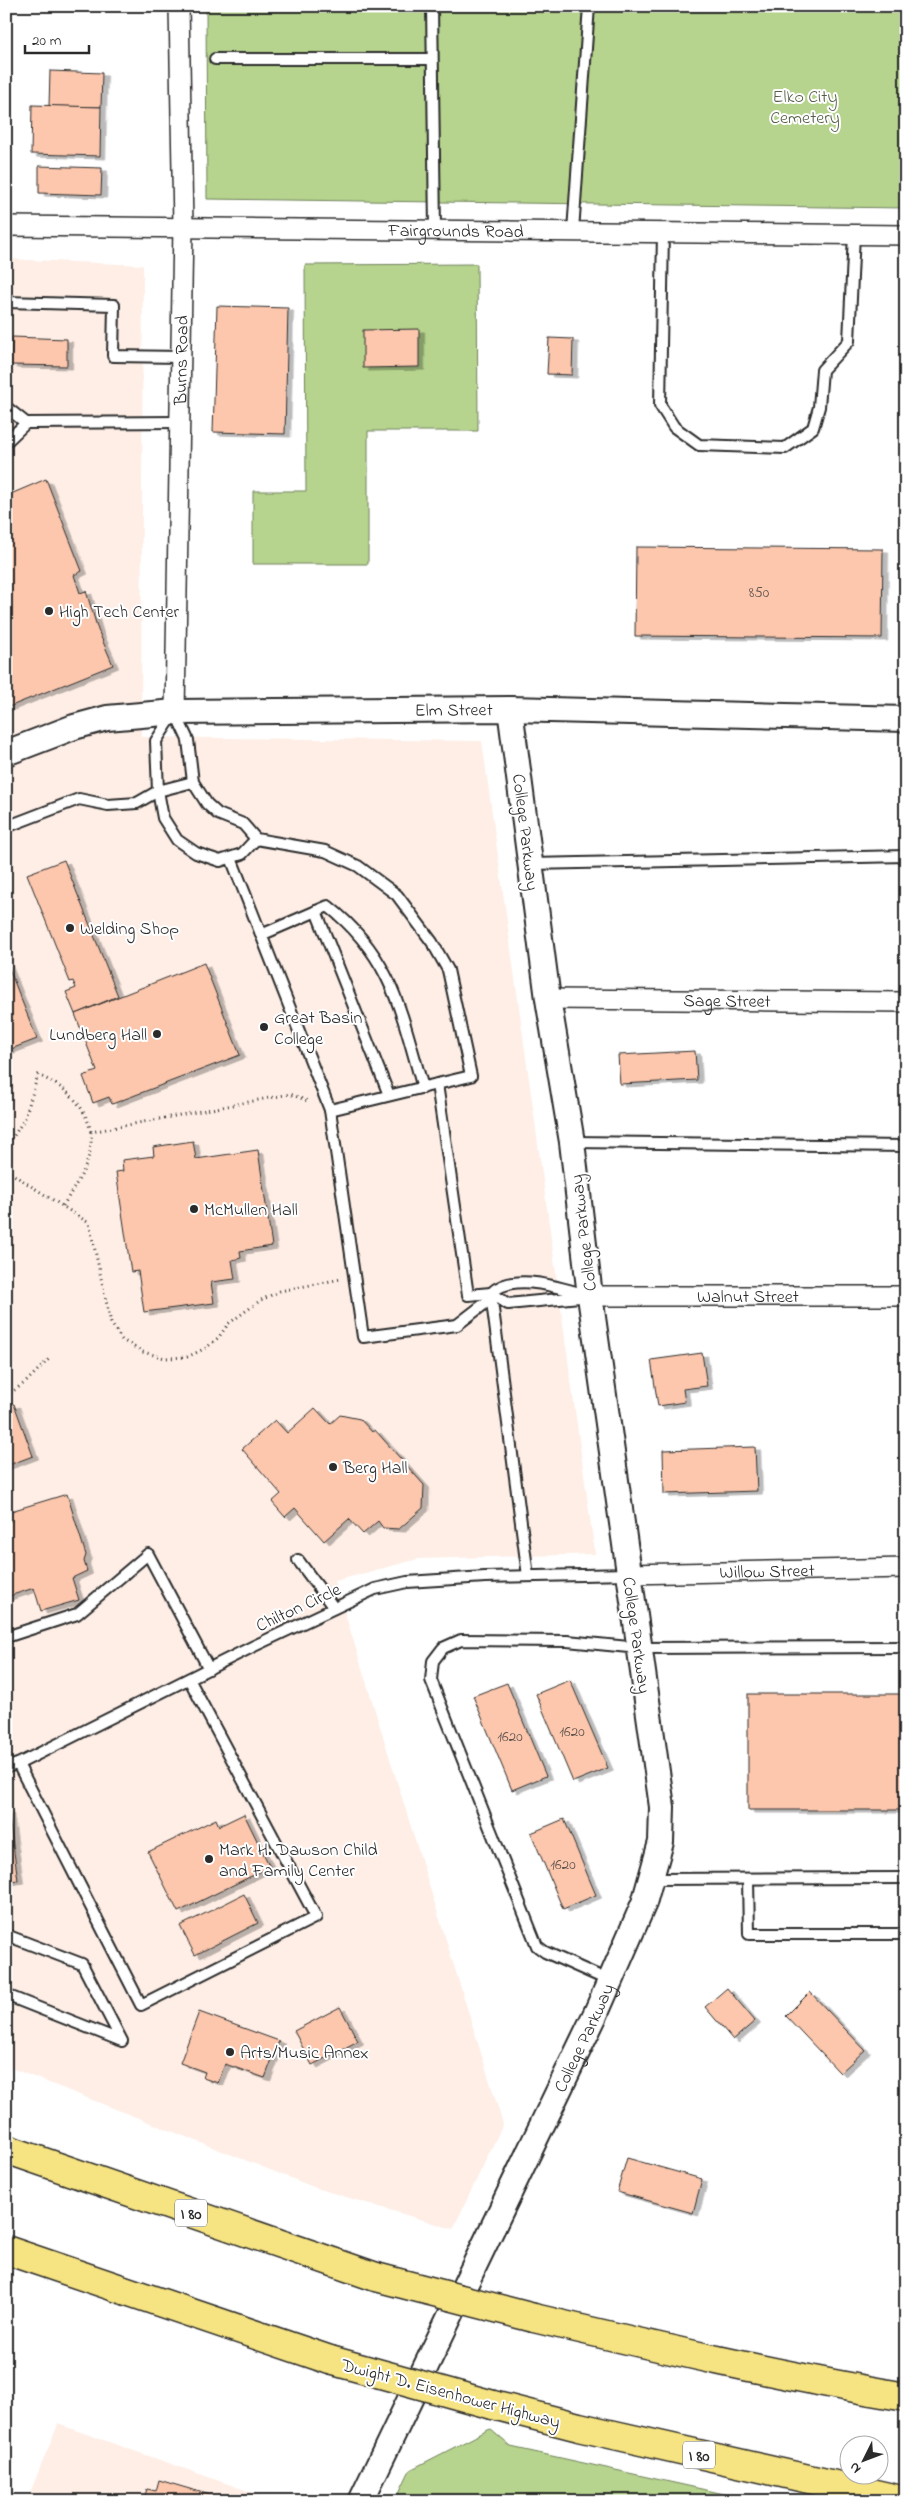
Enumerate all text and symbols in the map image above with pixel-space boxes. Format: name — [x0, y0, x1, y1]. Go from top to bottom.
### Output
scale bar — [25, 22, 89, 54]
text: 20 m — [32, 30, 62, 52]
park label: Elko City Cemetery — [770, 85, 840, 132]
street label: Fairgrounds Road — [387, 219, 524, 246]
street label: Burns Road — [169, 315, 197, 406]
house number: 850 — [749, 582, 770, 604]
place label: High Tech Center — [59, 600, 179, 627]
marker: High Tech Center — [43, 605, 55, 617]
street label: Elm Street — [415, 698, 493, 725]
street label: College Parkway — [503, 772, 544, 892]
place label: Welding Shop — [80, 917, 179, 944]
marker: Welding Shop — [64, 922, 76, 934]
street label: Sage Street — [683, 989, 771, 1016]
place label: Great Basin College — [274, 1006, 362, 1054]
marker: Great Basin College — [258, 1021, 270, 1033]
place label: Lundberg Hall — [49, 1023, 147, 1050]
marker: Lundberg Hall — [151, 1028, 163, 1040]
street label: College Parkway — [565, 1173, 606, 1293]
place label: McMullen Hall — [204, 1198, 298, 1224]
marker: McMullen Hall — [188, 1203, 200, 1215]
street label: Walnut Street — [697, 1285, 799, 1311]
place label: Berg Hall — [342, 1456, 408, 1483]
marker: Berg Hall — [327, 1461, 339, 1473]
street label: Willow Street — [719, 1559, 815, 1587]
street label: College Parkway — [613, 1575, 656, 1695]
street label: Chilton Circle — [252, 1577, 347, 1640]
house number: 1620 — [559, 1721, 585, 1743]
house number: 1620 — [497, 1726, 523, 1748]
place label: Mark H. Dawson Child and Family Center — [219, 1838, 378, 1885]
marker: Mark H. Dawson Child and Family Center — [203, 1853, 215, 1865]
house number: 1620 — [550, 1854, 576, 1876]
street label: College Parkway — [549, 1980, 622, 2097]
place label: Arts/Music Annex — [240, 2041, 368, 2067]
marker: Arts/Music Annex — [224, 2046, 236, 2058]
road number: I 80 — [175, 2200, 207, 2226]
street label: Dwight D. Eisenhower Highway — [337, 2353, 563, 2438]
north arrow — [840, 2434, 890, 2484]
road number: I 80 — [683, 2442, 715, 2468]
text: N — [844, 2457, 866, 2478]

